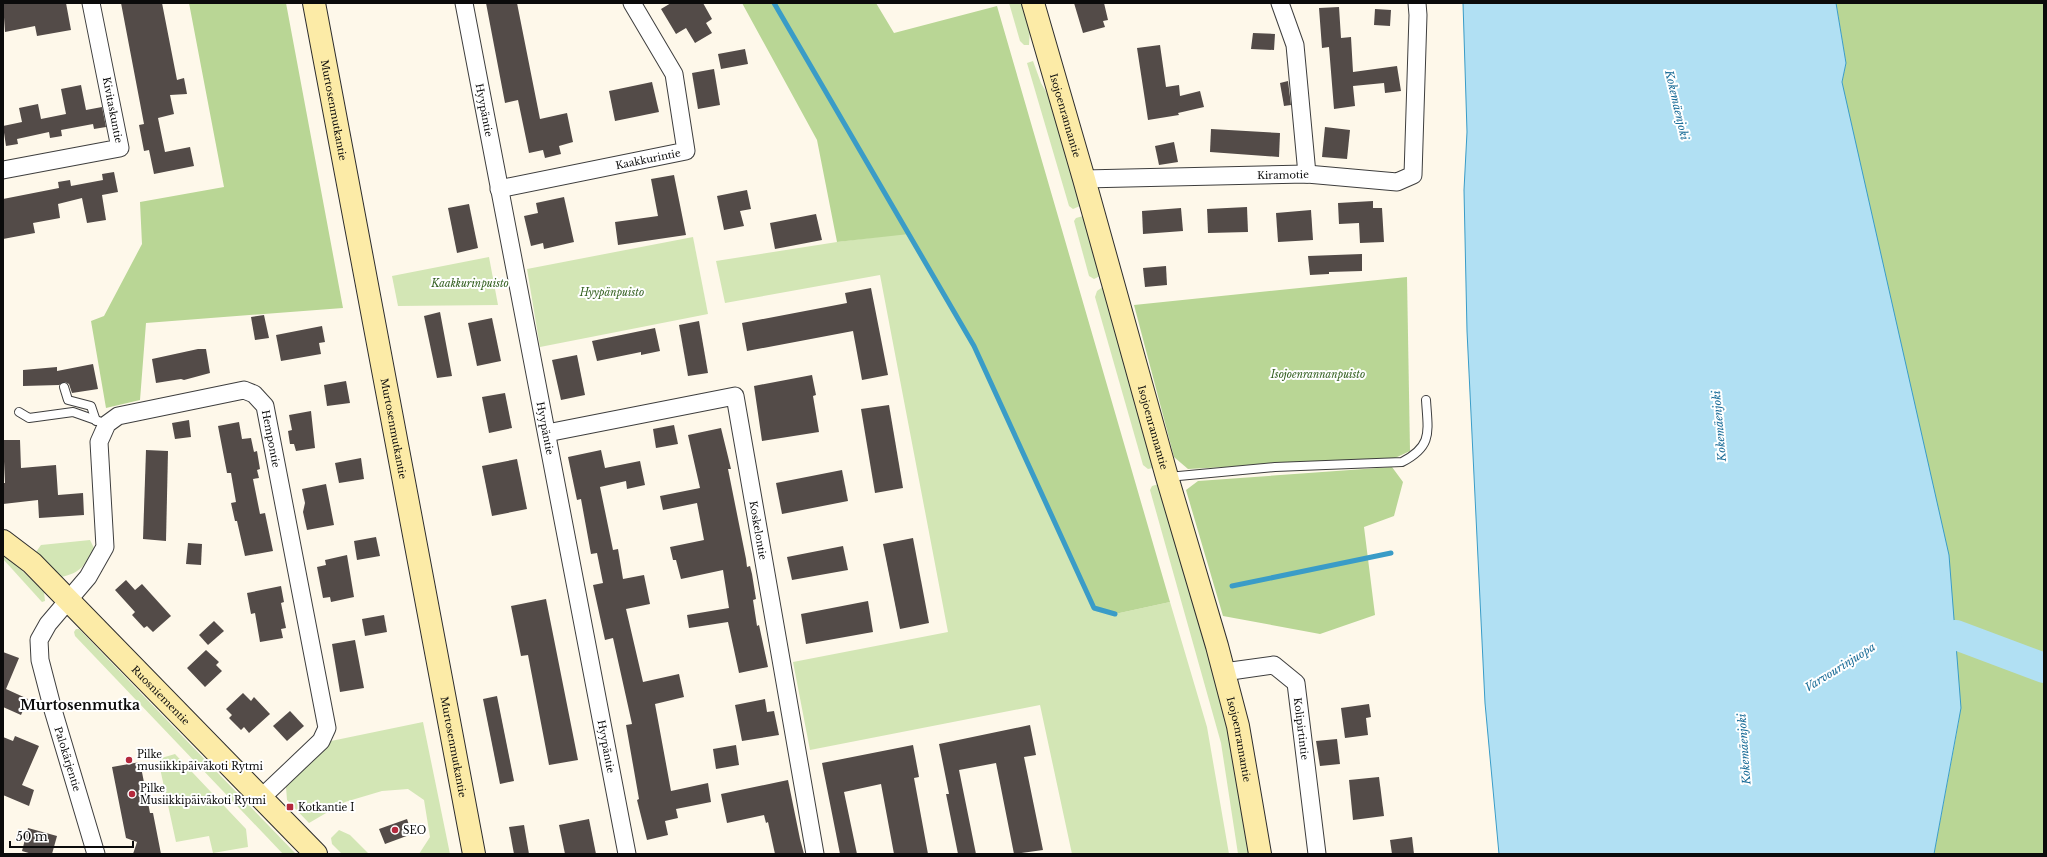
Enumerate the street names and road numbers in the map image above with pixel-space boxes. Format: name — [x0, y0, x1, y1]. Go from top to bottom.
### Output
street label: Murtosenmutkantie — [318, 59, 350, 162]
street label: Isojoenrannantie — [1047, 72, 1083, 159]
street label: Kivitaskuntie — [100, 76, 125, 145]
street label: Hyypäntie — [473, 82, 496, 138]
street label: Kaakkurintie — [614, 146, 682, 172]
street label: Kiramotie — [1257, 168, 1309, 182]
street label: Murtosenmutkantie — [378, 377, 409, 480]
street label: Isojoenrannantie — [1135, 384, 1171, 471]
street label: Hyypäntie — [534, 401, 556, 456]
street label: Hempontie — [259, 409, 283, 469]
street label: Koskelontie — [746, 500, 770, 561]
street label: Ruosniementie — [129, 663, 193, 728]
street label: Isojoenrannantie — [1224, 695, 1254, 784]
street label: Murtosenmutkantie — [438, 696, 469, 799]
street label: Kolipirtintie — [1291, 697, 1311, 761]
street label: Hyypäntie — [594, 719, 617, 775]
street label: Palokärjentie — [51, 725, 84, 793]

